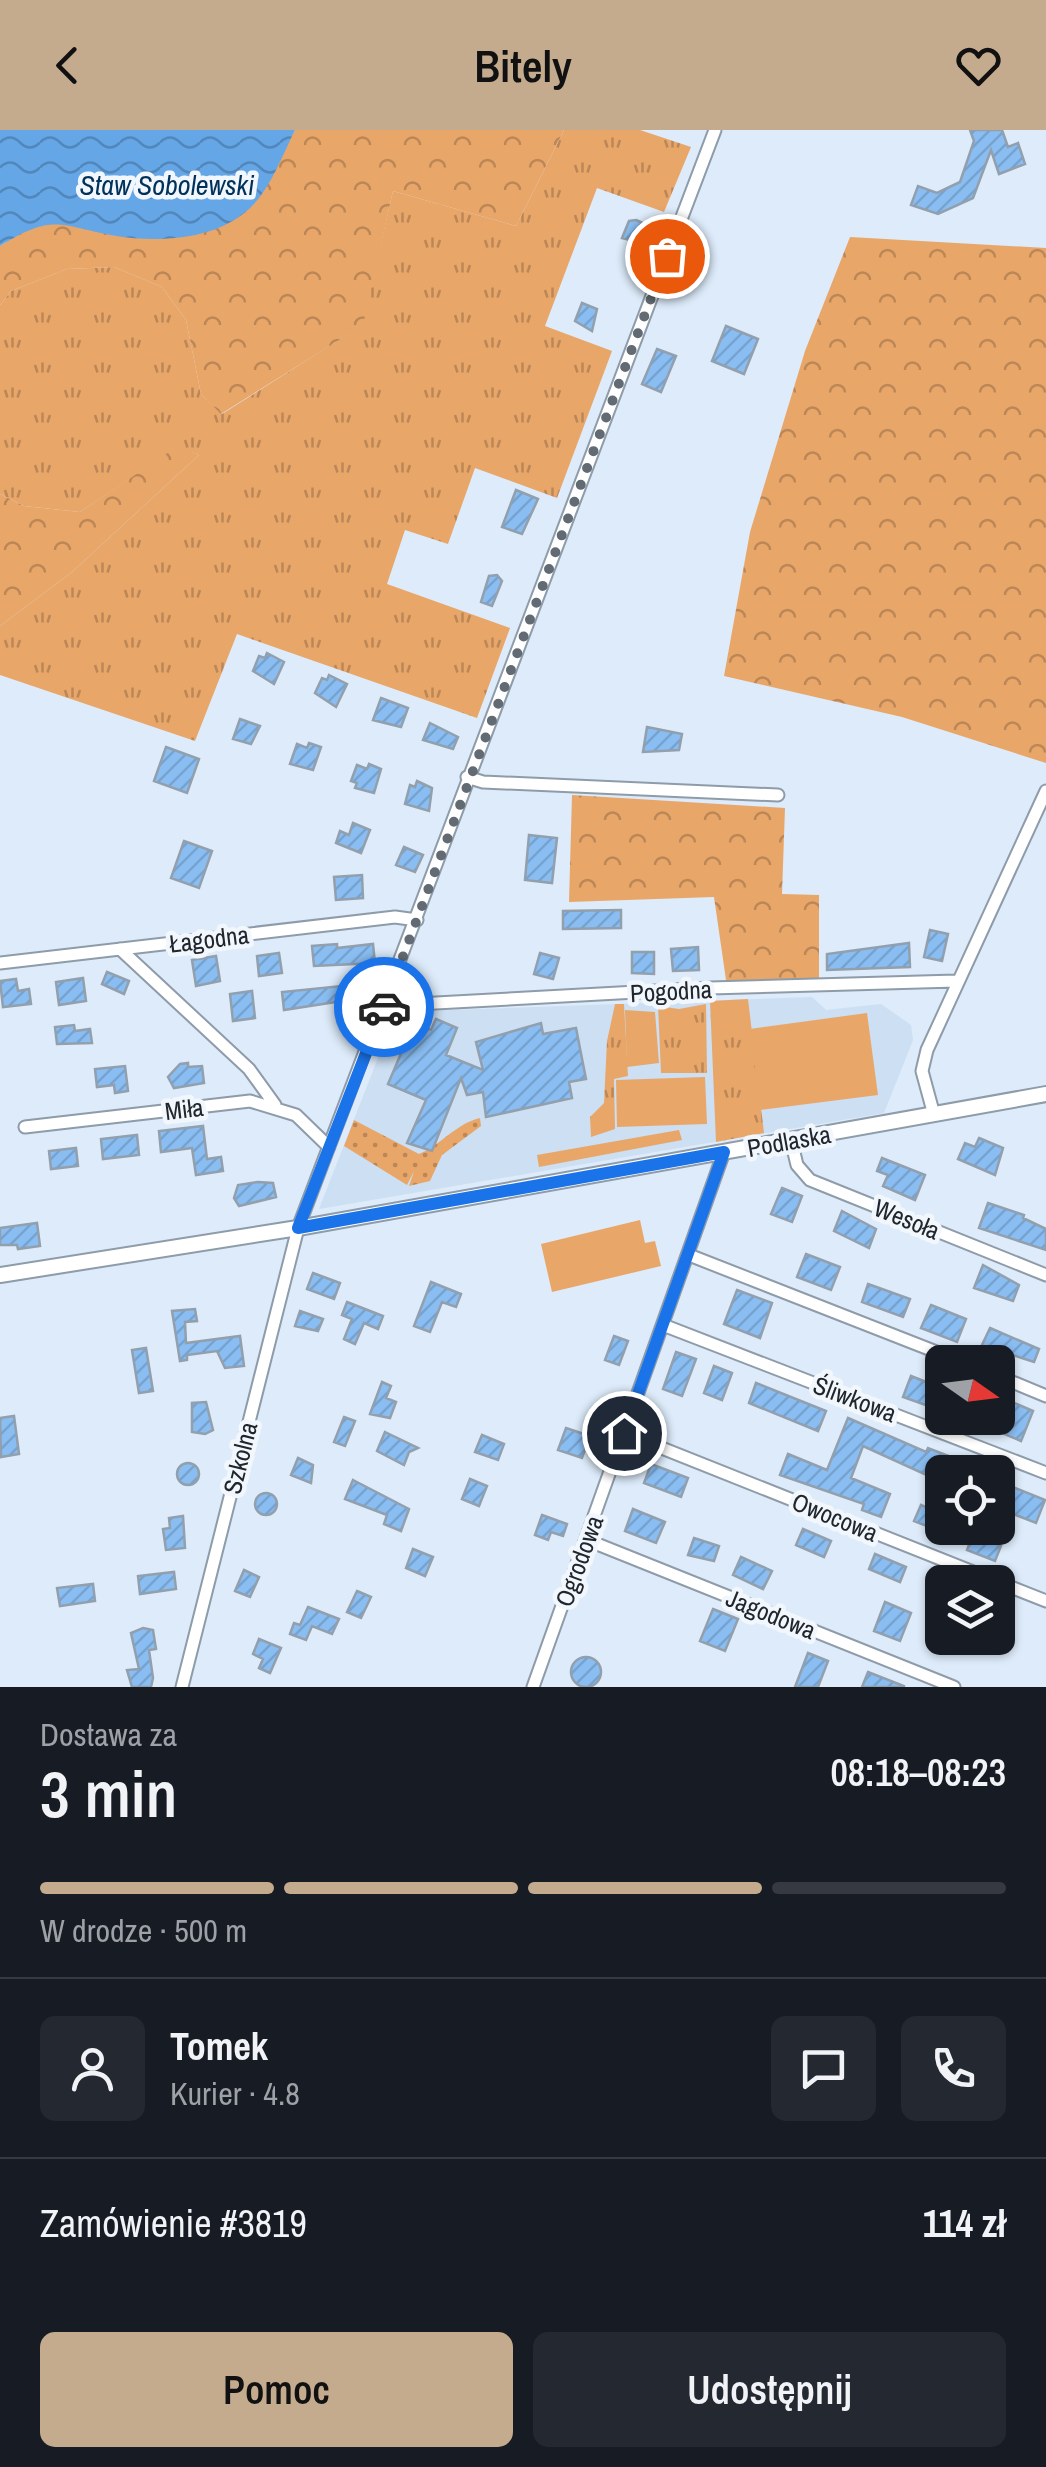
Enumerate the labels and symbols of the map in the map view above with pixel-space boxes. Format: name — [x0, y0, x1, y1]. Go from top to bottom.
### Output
water label: Staw Sobolewski — [80, 166, 255, 204]
pin — [625, 214, 710, 299]
street label: Łagodna — [167, 917, 251, 961]
courier — [334, 957, 434, 1057]
street label: Pogodna — [629, 972, 713, 1010]
street label: Miła — [163, 1090, 206, 1128]
street label: Podlaska — [745, 1117, 834, 1165]
street label: Wesoła — [869, 1190, 945, 1248]
north arrow — [925, 1345, 1015, 1435]
street label: Śliwkowa — [808, 1368, 902, 1431]
pin — [582, 1391, 667, 1476]
street label: Szkolna — [215, 1418, 265, 1497]
street label: Owocowa — [787, 1484, 884, 1550]
street label: Ogrodowa — [547, 1510, 611, 1611]
street label: Jagodowa — [721, 1581, 821, 1647]

